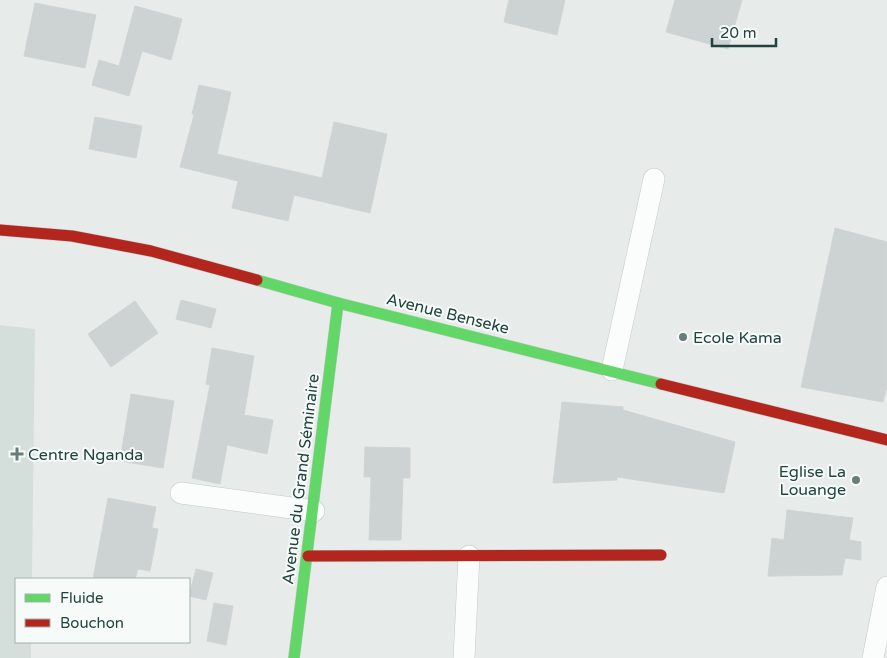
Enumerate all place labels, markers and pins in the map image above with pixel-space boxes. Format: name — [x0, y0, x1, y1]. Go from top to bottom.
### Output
place label: Ecole Kama — [693, 328, 782, 348]
marker: Ecole Kama — [677, 331, 689, 343]
place label: Centre Nganda — [28, 445, 143, 465]
marker: Centre Nganda — [10, 447, 24, 461]
place label: Eglise La Louange — [779, 462, 846, 500]
marker: Eglise La Louange — [850, 474, 862, 486]

